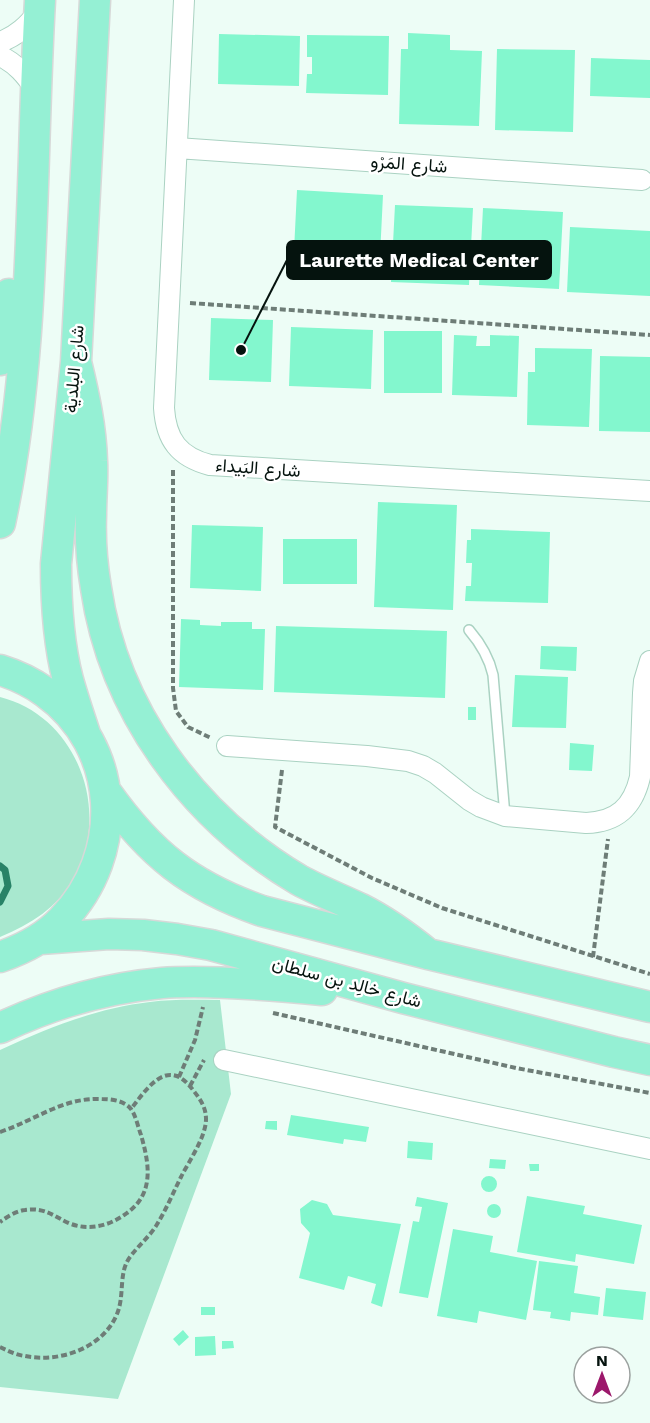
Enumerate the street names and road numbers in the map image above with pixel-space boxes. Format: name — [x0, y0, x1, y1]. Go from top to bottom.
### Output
street label: شارع المَرْو — [370, 150, 448, 179]
street label: شارع البلدية — [59, 324, 90, 414]
street label: شارع البَيداء — [215, 454, 301, 483]
street label: شارع خالِد بن سلطان — [270, 952, 424, 1013]

